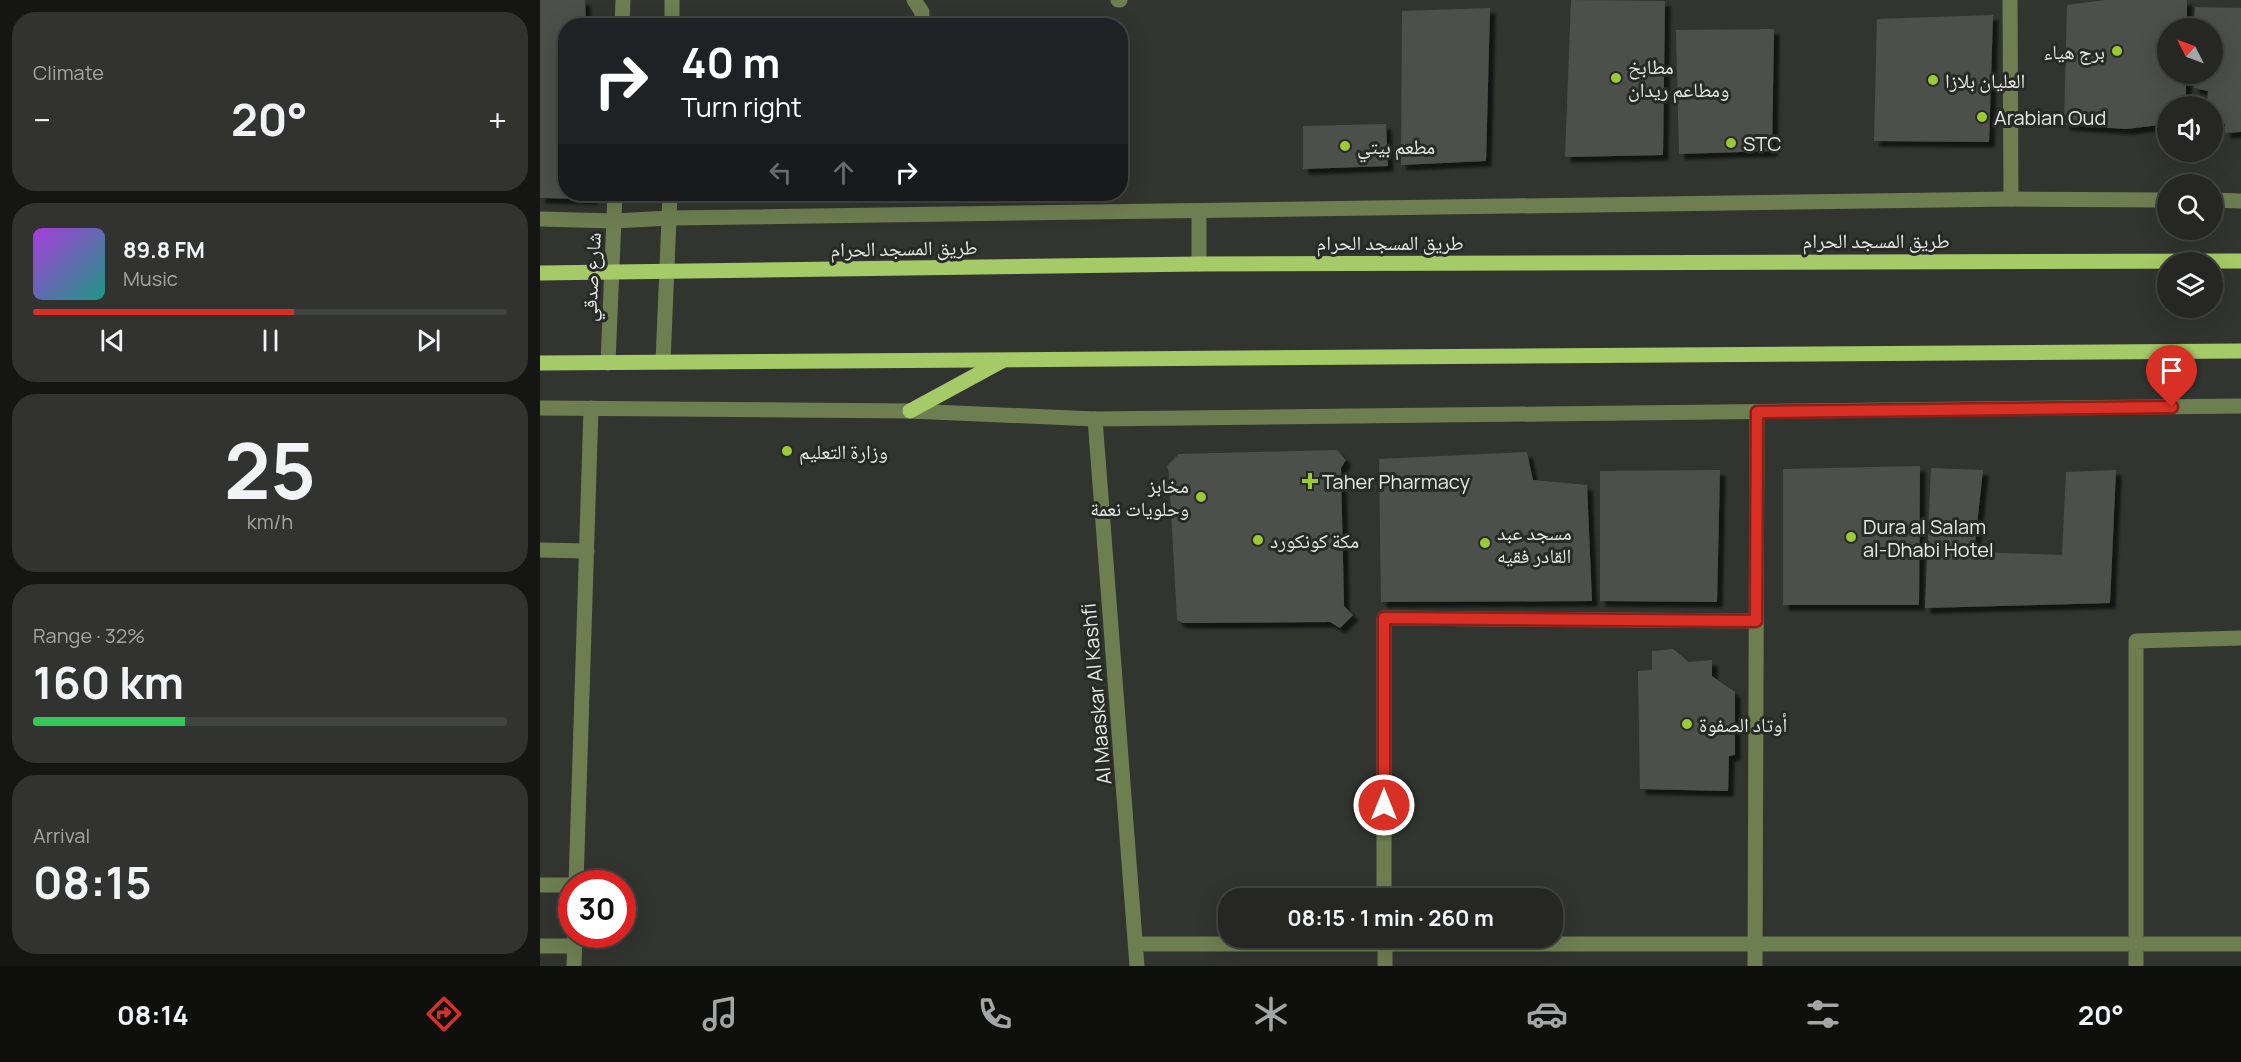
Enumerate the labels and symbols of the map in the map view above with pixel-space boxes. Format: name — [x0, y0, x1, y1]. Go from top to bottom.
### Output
north arrow — [2157, 18, 2223, 84]
place label: برج هياء — [2044, 38, 2105, 65]
marker: برج هياء — [2110, 44, 2124, 58]
place label: مطابخ ومطاعم ريدان — [1628, 53, 1729, 104]
place label: العليان بلازا — [1945, 67, 2025, 94]
marker: مطابخ ومطاعم ريدان — [1609, 71, 1623, 85]
marker: العليان بلازا — [1926, 73, 1940, 87]
place label: Arabian Oud — [1994, 104, 2106, 131]
marker: Arabian Oud — [1975, 110, 1989, 124]
place label: STC — [1743, 130, 1782, 157]
place label: مطعم بيتي — [1357, 133, 1435, 163]
marker: STC — [1724, 136, 1738, 150]
marker: مطعم بيتي — [1338, 139, 1352, 153]
street label: طريق المسجد الحرام — [1802, 227, 1950, 255]
street label: طريق المسجد الحرام — [1316, 229, 1464, 257]
street label: شارع صدقي — [575, 232, 610, 322]
street label: طريق المسجد الحرام — [830, 233, 978, 264]
pin — [2146, 345, 2197, 407]
place label: وزارة التعليم — [799, 438, 888, 466]
marker: وزارة التعليم — [780, 444, 794, 458]
place label: Taher Pharmacy — [1322, 468, 1470, 495]
place label: مخابز وحلويات نعمة — [1090, 472, 1189, 522]
marker: Taher Pharmacy — [1303, 474, 1317, 488]
marker: مخابز وحلويات نعمة — [1194, 490, 1208, 504]
place label: Dura al Salam al-Dhabi Hotel — [1863, 513, 1994, 563]
place label: مسجد عبد القادر فقيه — [1497, 519, 1572, 569]
place label: مكة كونكورد — [1270, 527, 1359, 554]
marker: Dura al Salam al-Dhabi Hotel — [1844, 530, 1858, 544]
marker: مكة كونكورد — [1251, 533, 1265, 547]
marker: مسجد عبد القادر فقيه — [1478, 536, 1492, 550]
street label: Al Maaskar Al Kashfi — [1075, 602, 1117, 786]
place label: أوتاد الصفوة — [1699, 711, 1787, 738]
marker: أوتاد الصفوة — [1680, 717, 1694, 731]
position arrow — [1352, 773, 1416, 837]
speed limit sign: 30 — [558, 870, 636, 948]

